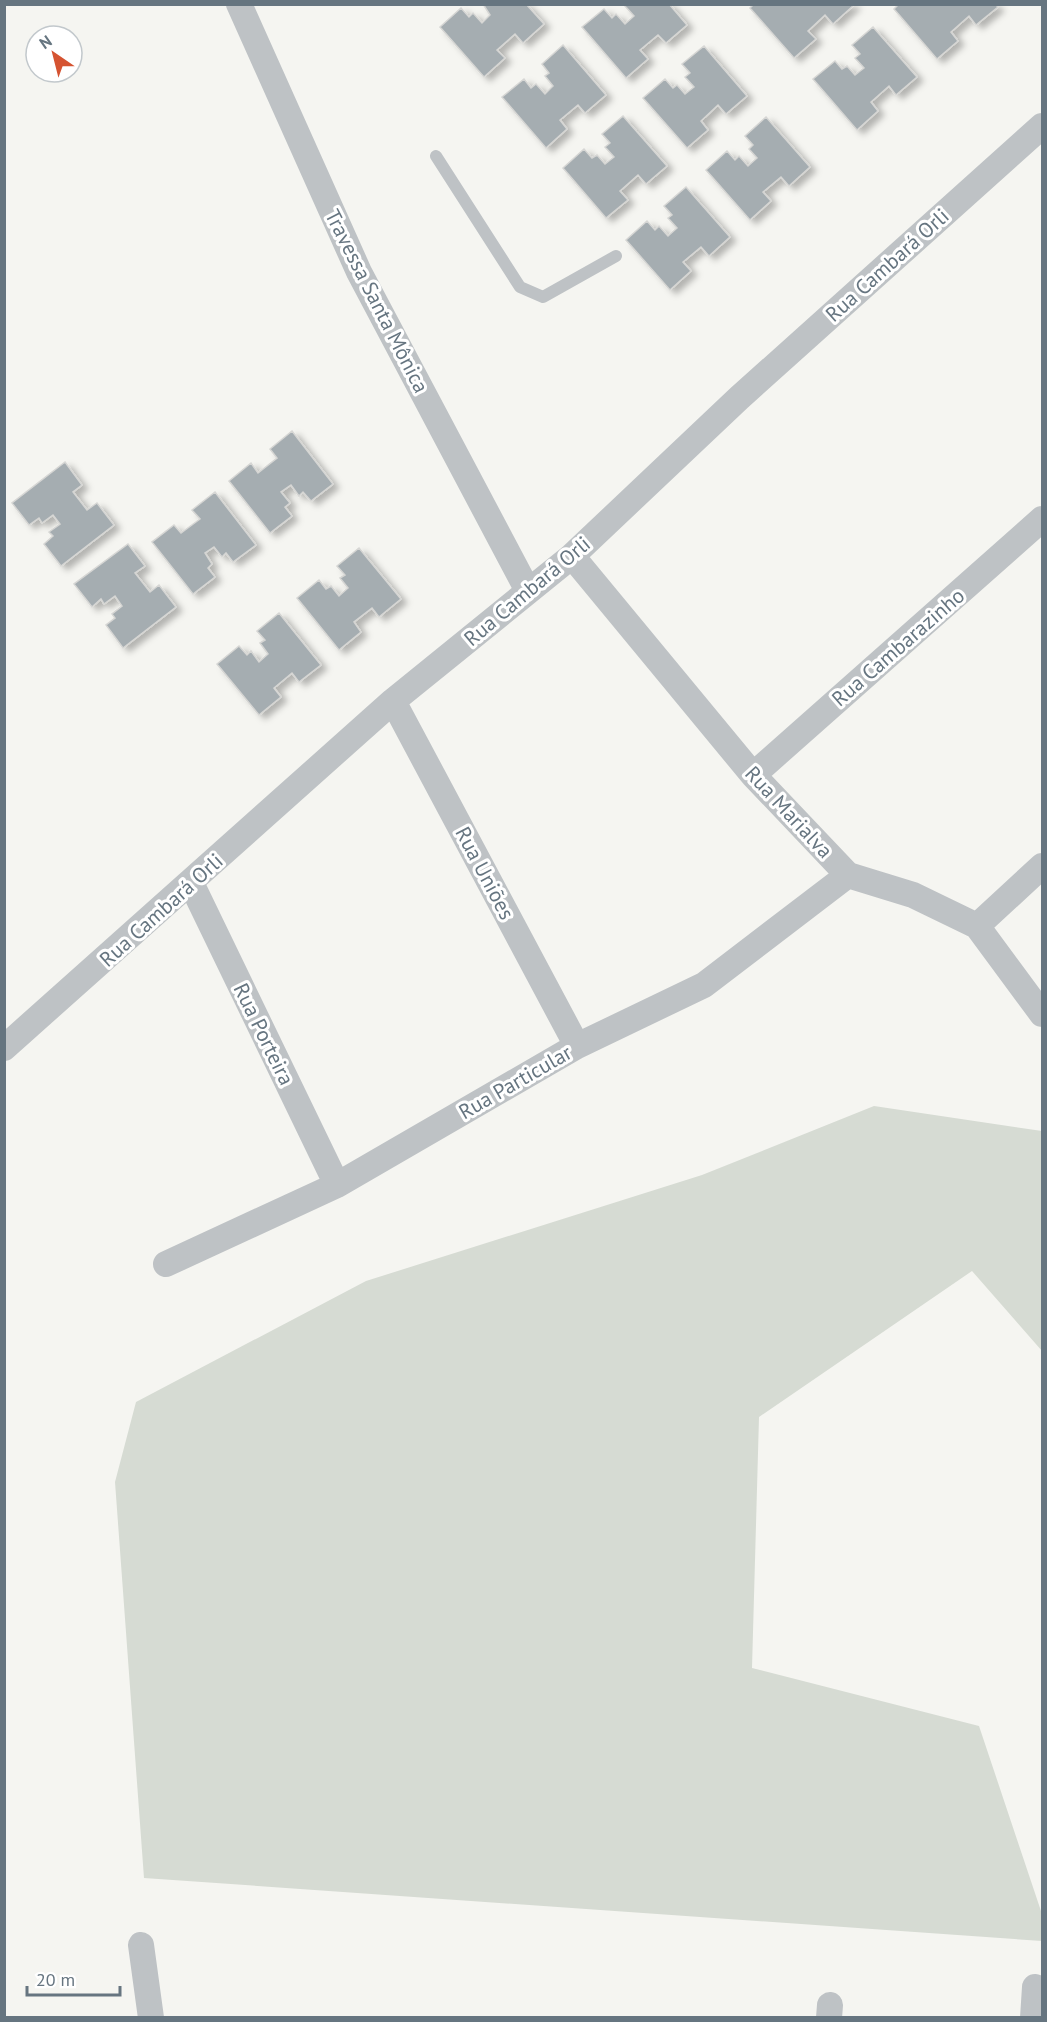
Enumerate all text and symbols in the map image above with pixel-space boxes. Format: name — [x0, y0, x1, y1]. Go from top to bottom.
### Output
north arrow — [24, 24, 84, 84]
text: N — [35, 31, 55, 53]
street label: Rua Cambará Orli — [820, 202, 954, 328]
street label: Travessa Santa Mônica — [319, 205, 435, 397]
street label: Rua Cambará Orli — [458, 530, 596, 652]
street label: Rua Cambarazinho — [826, 582, 970, 712]
street label: Rua Marialva — [739, 760, 839, 864]
street label: Rua Uniões — [449, 822, 521, 924]
street label: Rua Cambará Orli — [94, 847, 228, 973]
street label: Rua Porteira — [228, 978, 300, 1090]
street label: Rua Particular — [454, 1039, 576, 1125]
scale bar — [27, 1959, 120, 1997]
text: 20 m — [36, 1968, 75, 1991]

